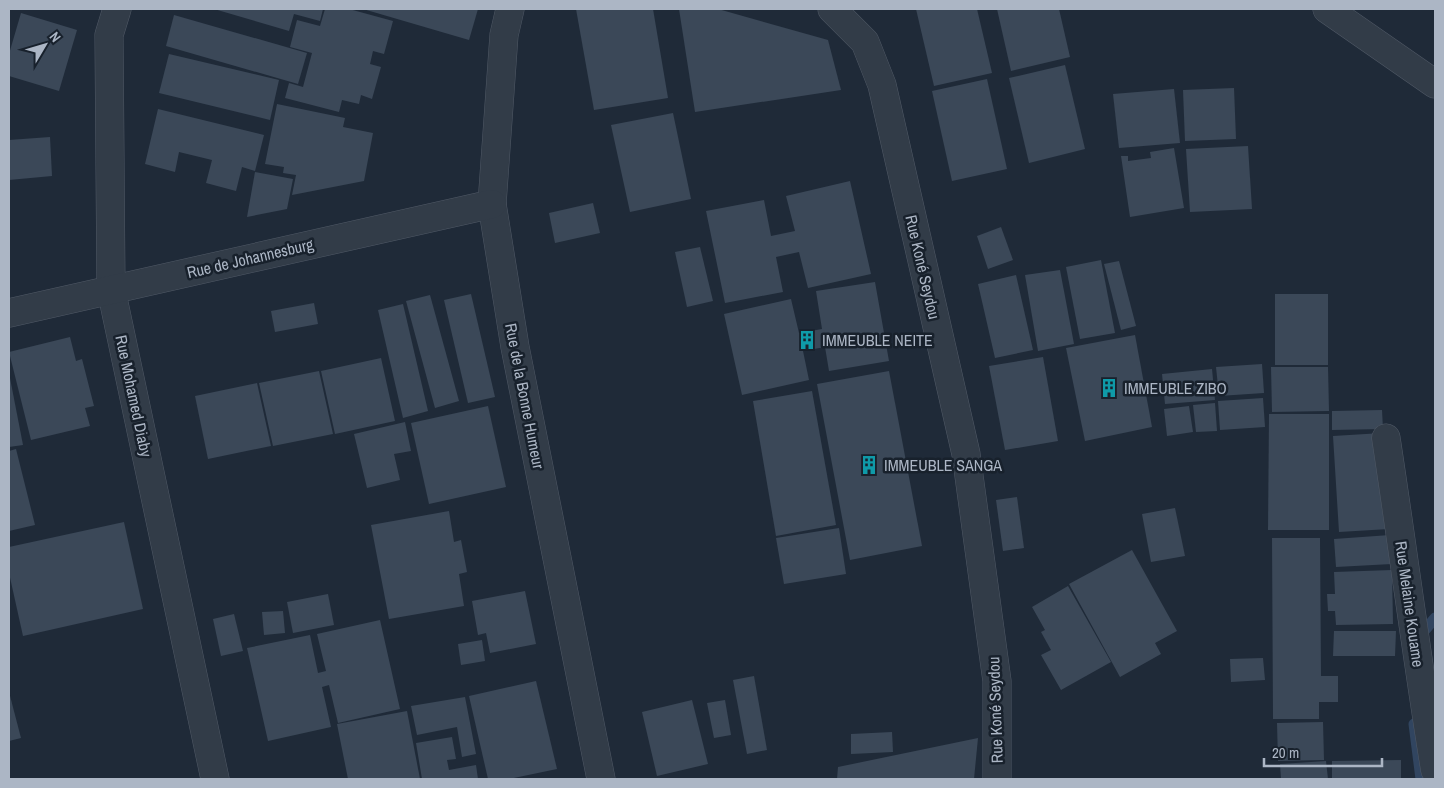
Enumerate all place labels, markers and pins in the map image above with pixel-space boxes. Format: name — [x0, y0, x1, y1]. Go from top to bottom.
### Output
building icon: IMMEUBLE NEITE — [796, 329, 818, 351]
place label: IMMEUBLE NEITE — [822, 329, 933, 351]
building icon: IMMEUBLE ZIBO — [1098, 377, 1120, 399]
place label: IMMEUBLE ZIBO — [1124, 377, 1227, 399]
building icon: IMMEUBLE SANGA — [858, 454, 880, 476]
place label: IMMEUBLE SANGA — [884, 454, 1002, 476]

